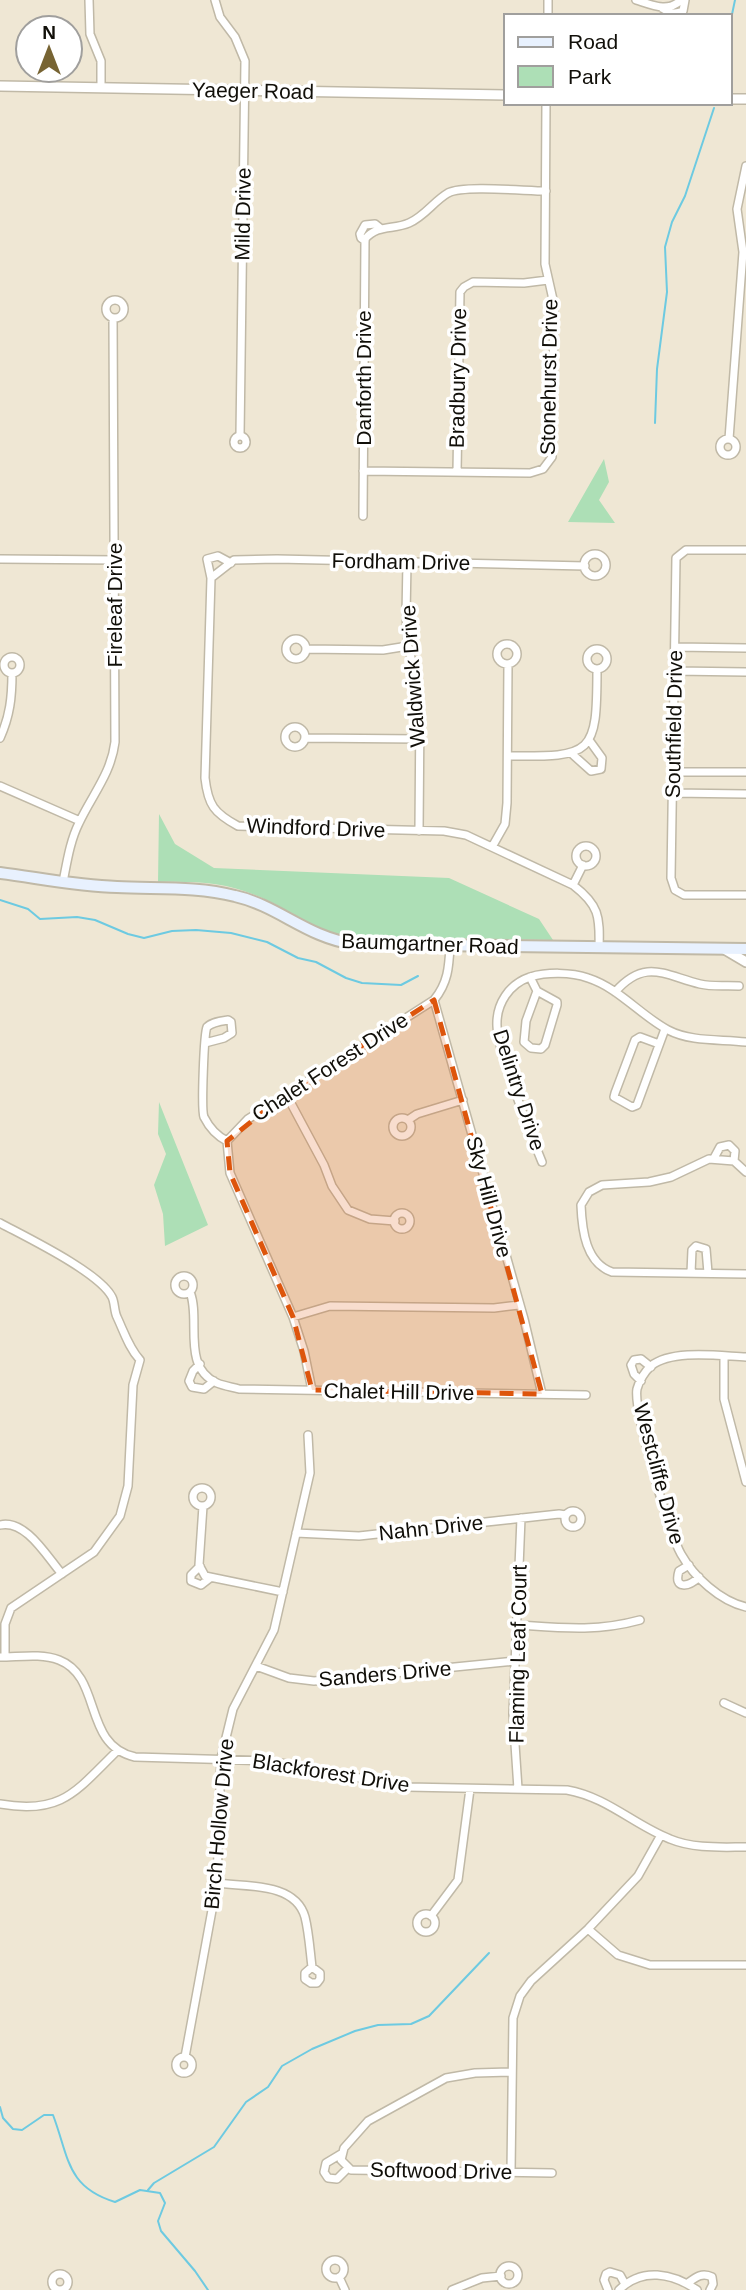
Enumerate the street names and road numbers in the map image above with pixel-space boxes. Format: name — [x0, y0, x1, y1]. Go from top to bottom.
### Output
street label: Yaeger Road — [192, 78, 314, 103]
street label: Mild Drive — [230, 167, 255, 261]
street label: Stonehurst Drive — [536, 299, 561, 455]
street label: Bradbury Drive — [445, 308, 470, 448]
street label: Danforth Drive — [352, 310, 375, 446]
street label: Fireleaf Drive — [103, 543, 126, 667]
street label: Fordham Drive — [331, 549, 471, 574]
street label: Waldwick Drive — [396, 604, 429, 748]
street label: Southfield Drive — [661, 650, 686, 798]
street label: Windford Drive — [246, 814, 386, 841]
street label: Baumgartner Road — [341, 929, 519, 958]
street label: Chalet Forest Drive — [248, 1008, 412, 1125]
street label: Delintry Drive — [489, 1026, 550, 1153]
street label: Sky Hill Drive — [462, 1134, 517, 1260]
street label: Chalet Hill Drive — [324, 1379, 474, 1404]
street label: Westcliffe Drive — [630, 1401, 689, 1547]
street label: Nahn Drive — [378, 1511, 484, 1544]
street label: Flaming Leaf Court — [504, 1564, 531, 1743]
street label: Sanders Drive — [318, 1656, 452, 1691]
street label: Birch Hollow Drive — [200, 1738, 237, 1910]
street label: Blackforest Drive — [251, 1749, 411, 1796]
street label: Softwood Drive — [370, 2158, 512, 2183]

